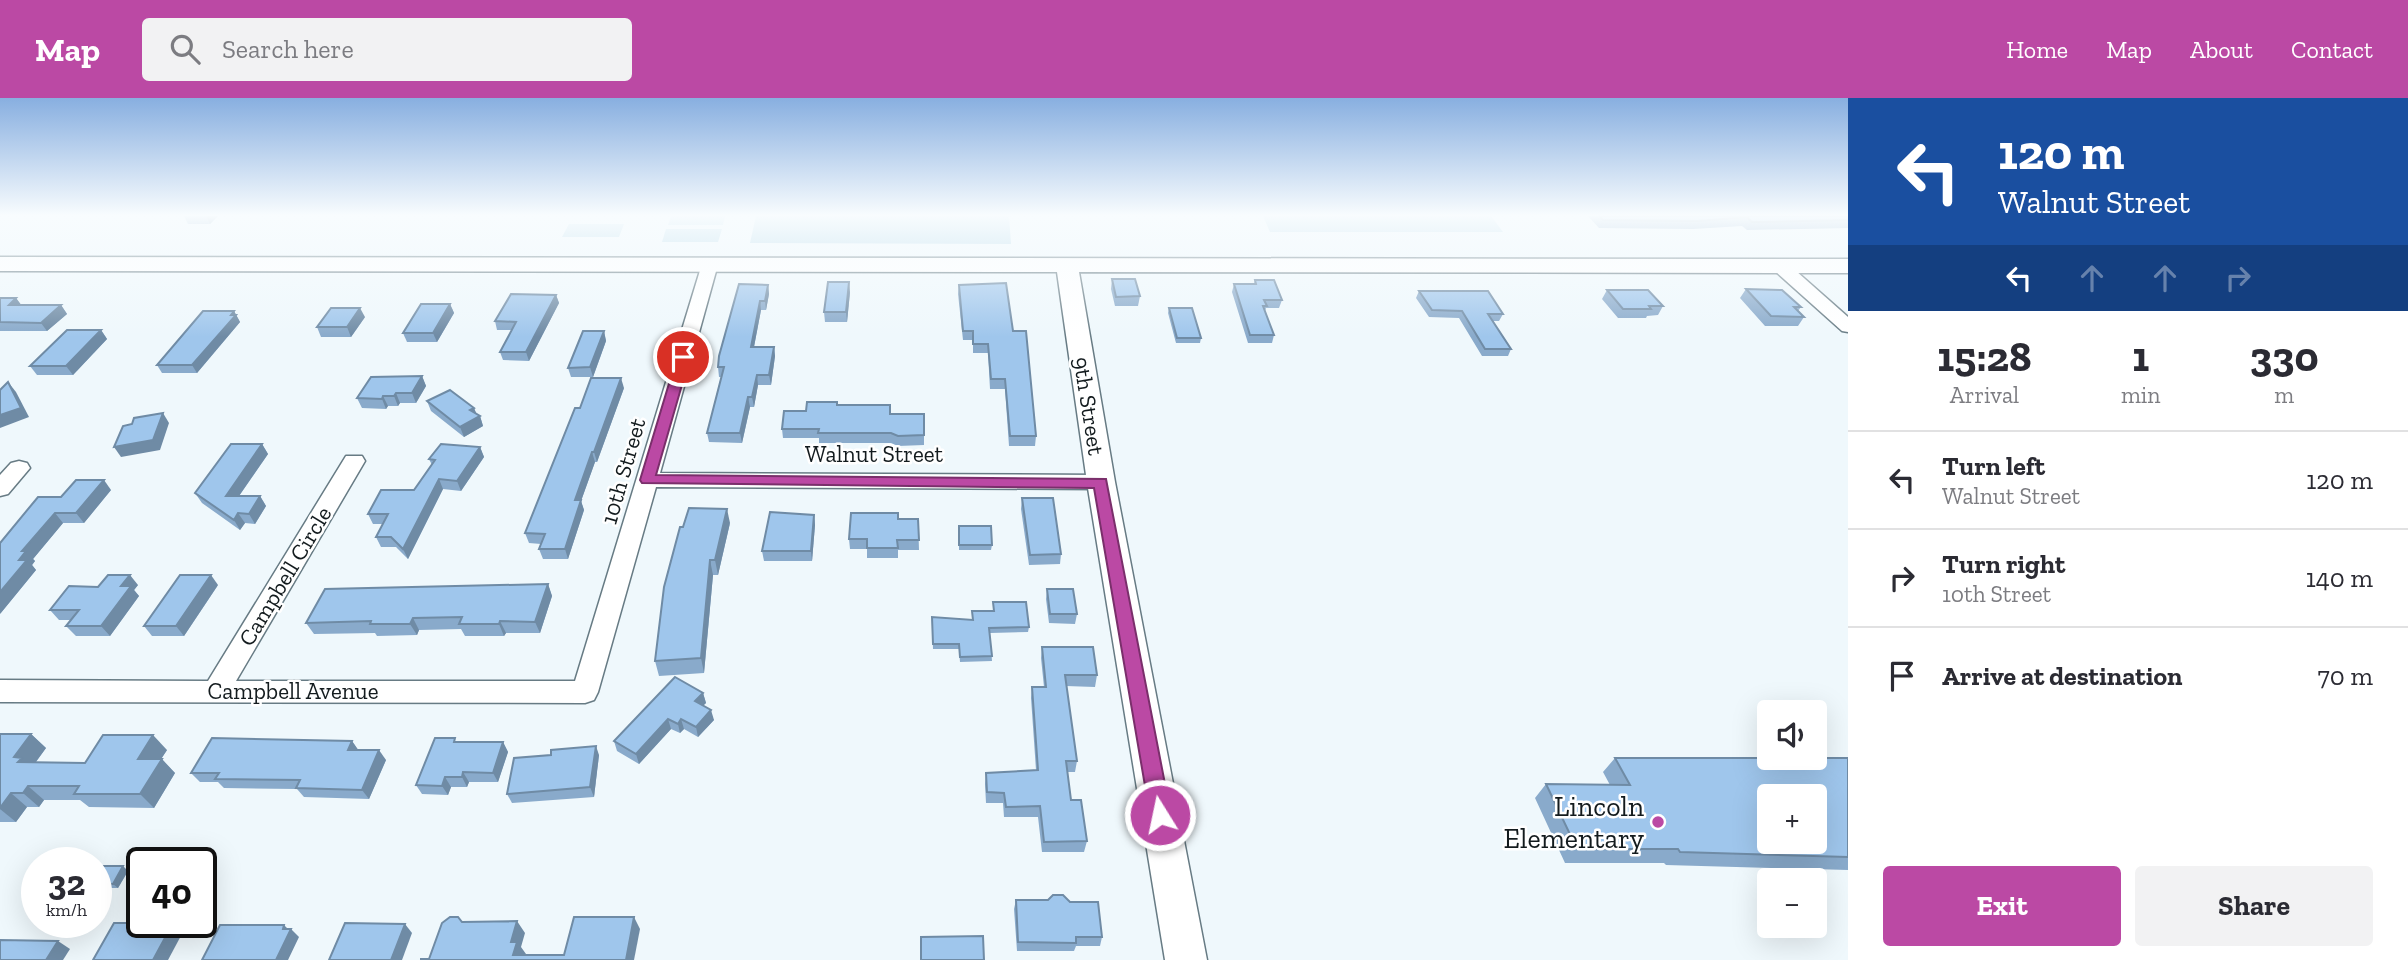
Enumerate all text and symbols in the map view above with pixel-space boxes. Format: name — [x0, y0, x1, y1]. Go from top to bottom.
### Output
search box — [142, 18, 632, 81]
text: Map — [35, 30, 100, 69]
icon: search — [166, 30, 204, 68]
text: Search here — [222, 33, 354, 65]
text: Home — [2006, 35, 2068, 64]
text: Map — [2106, 35, 2152, 64]
text: About — [2190, 35, 2253, 64]
text: Contact — [2291, 35, 2373, 64]
text: 120 m — [1998, 123, 2124, 182]
icon: left — [1883, 126, 1974, 217]
text: Walnut Street — [1998, 183, 2190, 221]
icon: left — [2000, 259, 2038, 297]
icon: ahead — [2073, 259, 2111, 297]
icon: ahead — [2146, 259, 2184, 297]
icon: right — [2219, 259, 2257, 297]
pin — [653, 327, 713, 387]
text: 15:28 — [1937, 331, 2032, 382]
text: 1 — [2132, 331, 2149, 382]
text: 330 — [2250, 331, 2319, 382]
icon: arrive — [664, 338, 702, 376]
street label: 9th Street — [1067, 355, 1111, 458]
text: Arrival — [1950, 381, 2019, 409]
text: min — [2121, 381, 2160, 409]
text: m — [2274, 381, 2294, 409]
street label: 10th Street — [595, 414, 652, 527]
street label: Walnut Street — [805, 440, 944, 468]
text: Turn left — [1942, 450, 2045, 482]
icon: left — [1883, 461, 1921, 499]
text: 120 m — [2306, 464, 2373, 496]
text: Walnut Street — [1942, 482, 2080, 510]
street label: Campbell Circle — [232, 501, 338, 651]
text: Turn right — [1942, 548, 2065, 580]
icon: right — [1883, 559, 1921, 597]
text: 140 m — [2306, 562, 2373, 594]
text: 10th Street — [1942, 580, 2051, 608]
icon: arrive — [1883, 657, 1921, 695]
text: Arrive at destination — [1942, 660, 2182, 692]
text: 70 m — [2317, 660, 2373, 692]
street label: Campbell Avenue — [207, 677, 379, 705]
map controls — [1757, 700, 1827, 938]
button: sound — [1757, 700, 1827, 770]
position arrow — [1123, 778, 1197, 852]
button: + — [1757, 784, 1827, 854]
place label: Lincoln Elementary — [1504, 790, 1645, 855]
marker: Lincoln Elementary — [1650, 814, 1666, 830]
speed limit sign: 40 — [126, 847, 217, 938]
text: 32 — [48, 862, 85, 904]
button: Exit — [1883, 866, 2121, 946]
button: Share — [2135, 866, 2373, 946]
button: − — [1757, 868, 1827, 938]
text: km/h — [46, 899, 87, 921]

